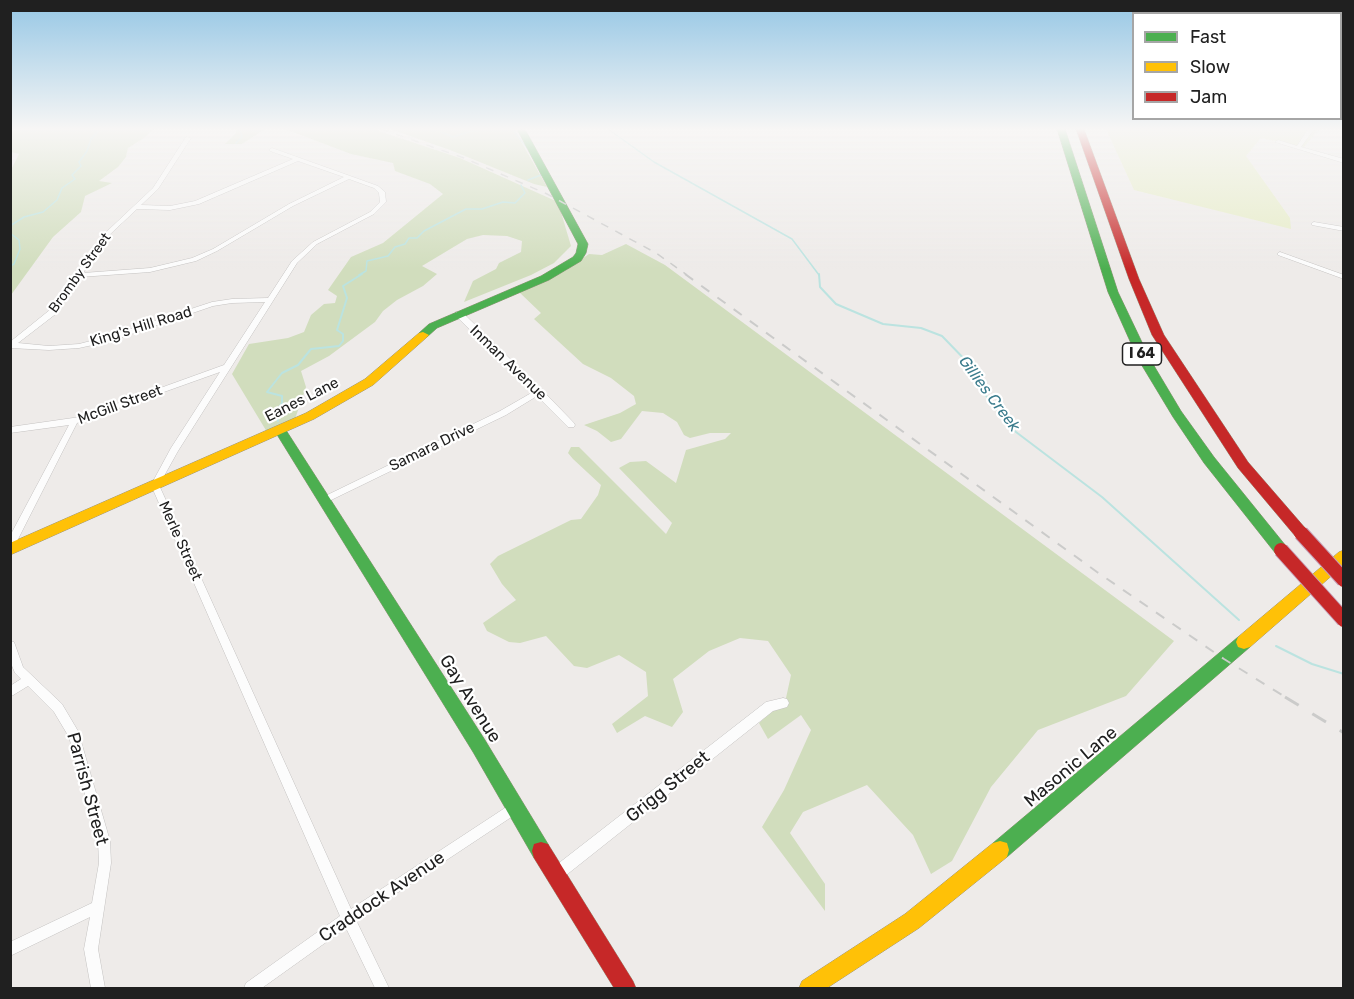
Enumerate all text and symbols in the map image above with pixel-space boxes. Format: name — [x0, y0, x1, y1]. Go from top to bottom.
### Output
legend — [1132, 12, 1342, 120]
text: Fast — [1190, 26, 1226, 48]
text: Slow — [1190, 56, 1230, 78]
text: Jam — [1190, 86, 1227, 108]
street label: Bromby Street — [45, 230, 115, 316]
street label: King's Hill Road — [88, 303, 194, 351]
street label: Inman Avenue — [466, 322, 550, 404]
road number: I 64 — [1122, 343, 1162, 365]
water label: Gillies Creek — [954, 352, 1024, 436]
street label: Eanes Lane — [262, 374, 342, 426]
street label: McGill Street — [75, 381, 165, 429]
street label: Samara Drive — [386, 419, 478, 475]
street label: Merle Street — [154, 498, 206, 584]
street label: Gay Avenue — [435, 651, 505, 747]
street label: Masonic Lane — [1020, 722, 1122, 812]
street label: Parrish Street — [62, 730, 112, 848]
street label: Grigg Street — [622, 747, 714, 827]
street label: Craddock Avenue — [315, 847, 449, 947]

